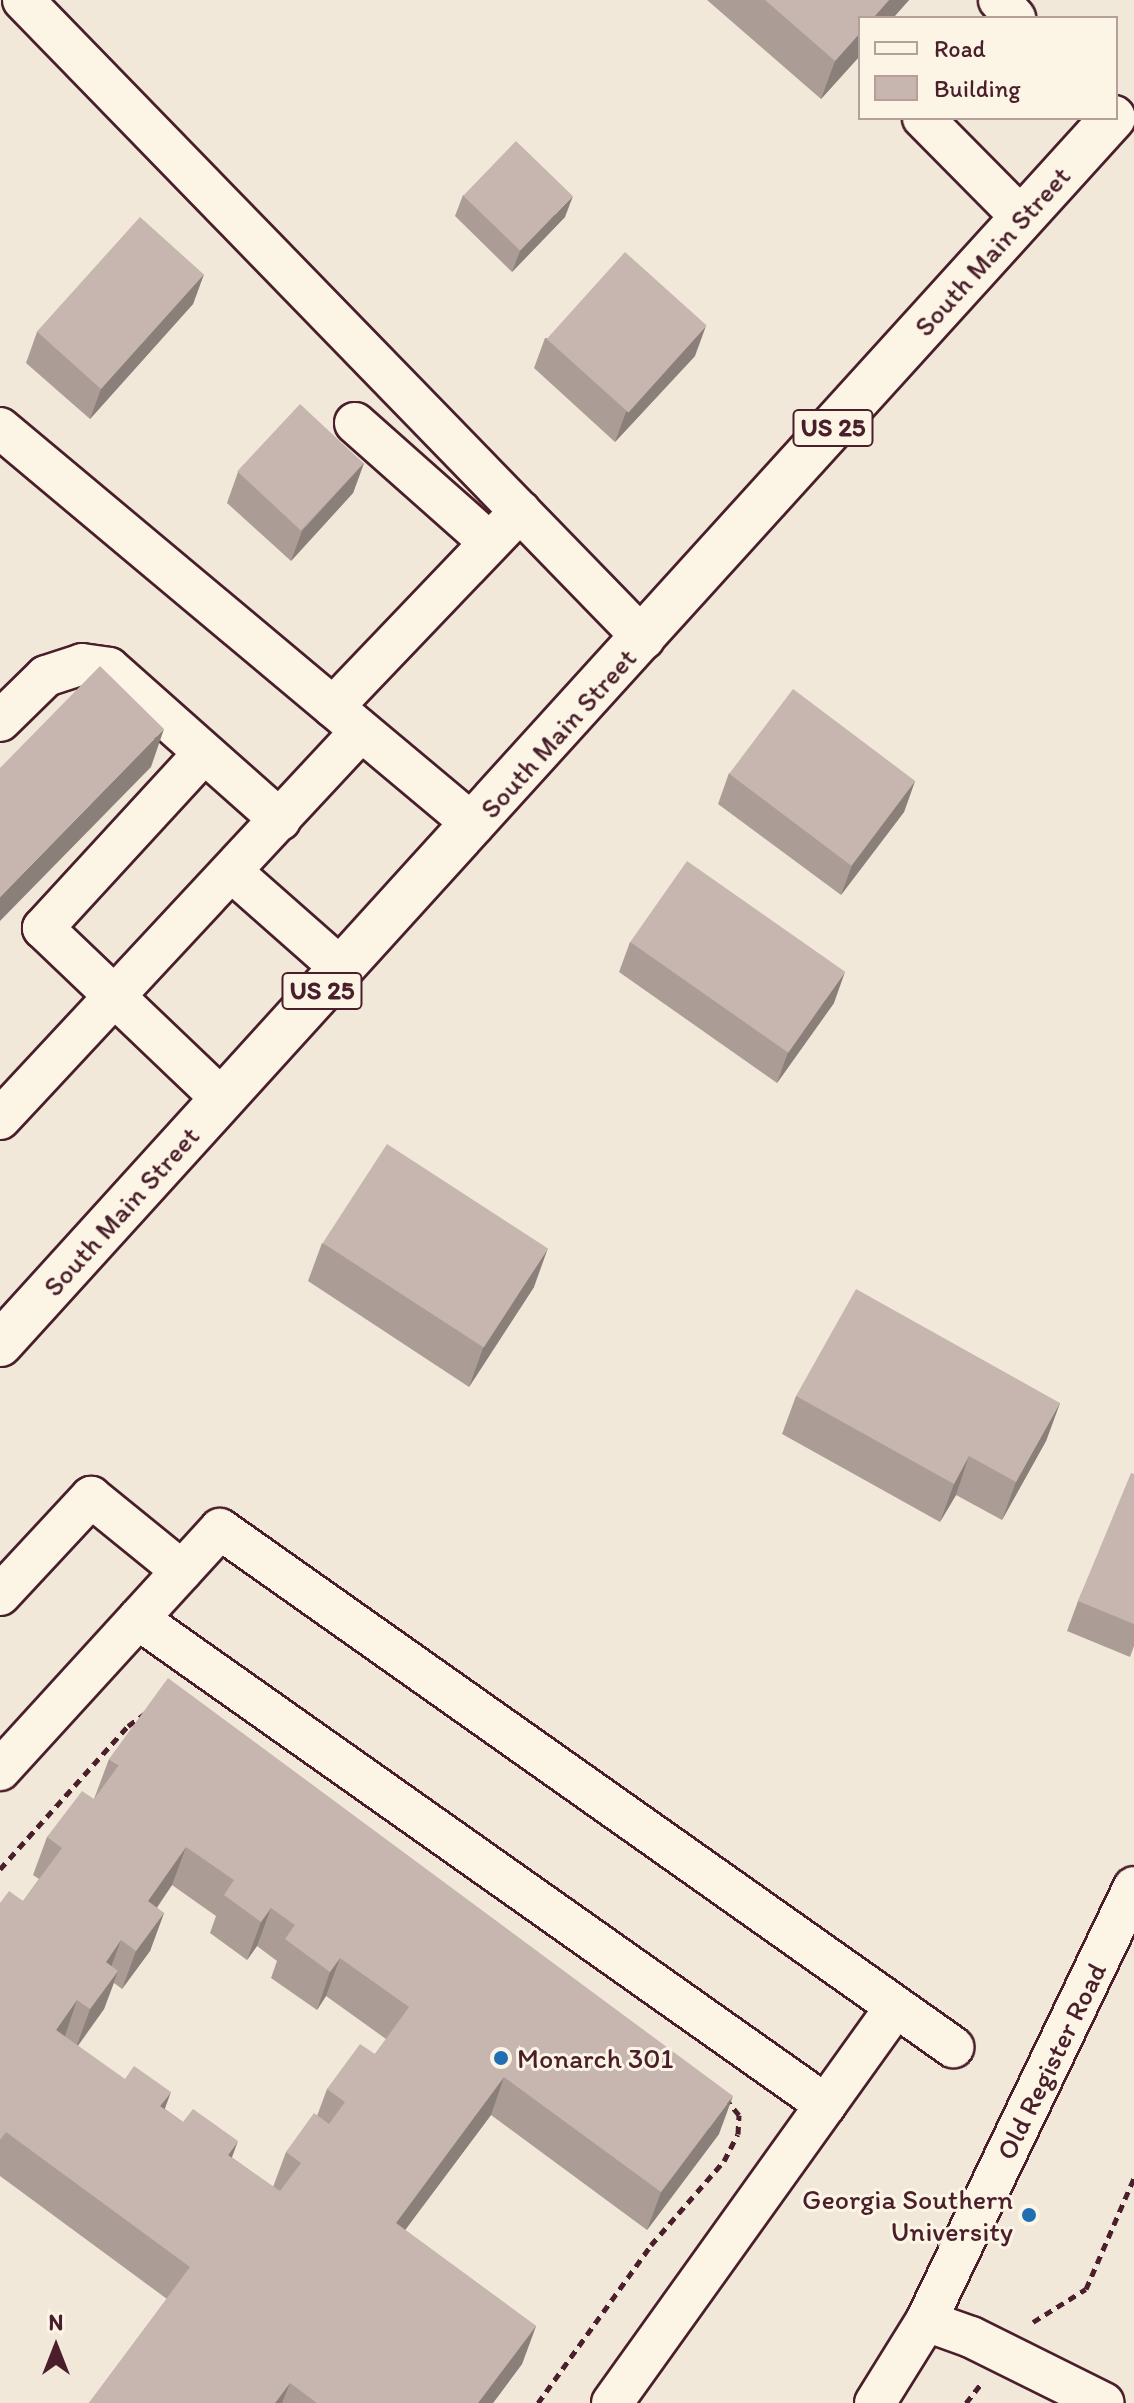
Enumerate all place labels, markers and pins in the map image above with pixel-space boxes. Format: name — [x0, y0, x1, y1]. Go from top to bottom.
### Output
place label: Monarch 301 — [517, 2041, 673, 2075]
marker: Monarch 301 — [492, 2049, 510, 2067]
place label: Georgia Southern University — [802, 2182, 1013, 2248]
marker: Georgia Southern University — [1020, 2206, 1038, 2224]

